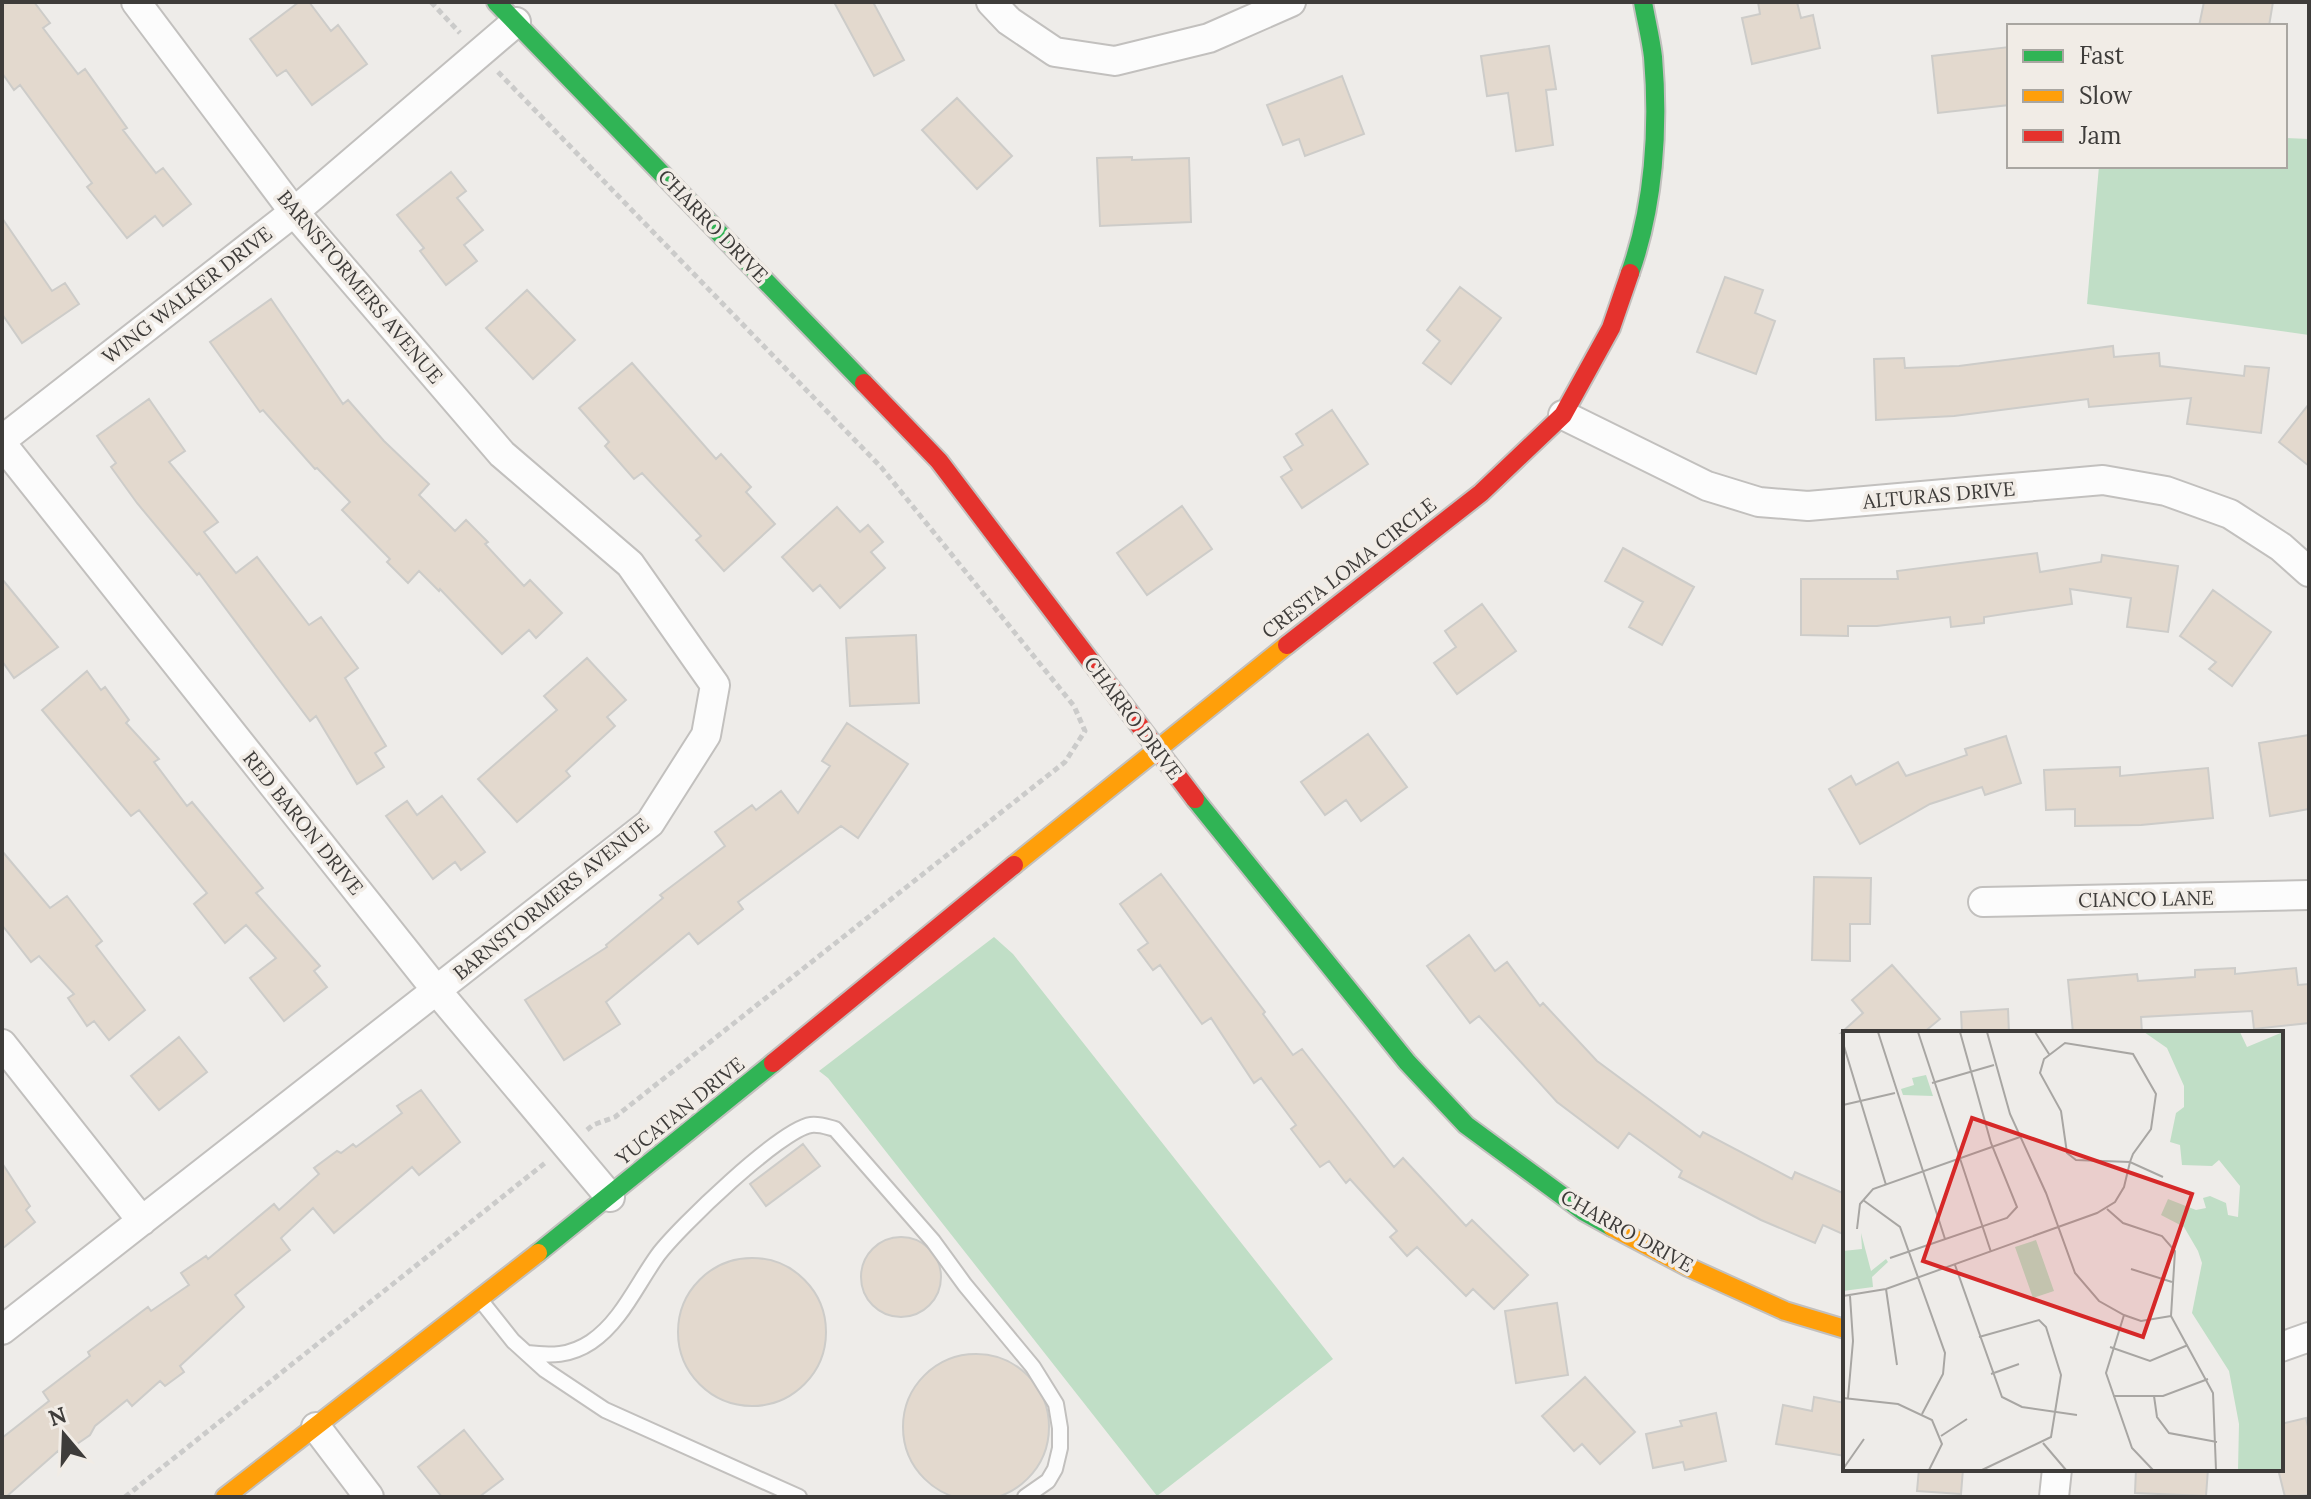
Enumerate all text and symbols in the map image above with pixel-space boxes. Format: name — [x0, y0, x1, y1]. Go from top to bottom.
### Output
legend — [2007, 24, 2287, 168]
text: Fast — [2079, 40, 2125, 71]
text: Slow — [2079, 80, 2133, 111]
text: Jam — [2078, 120, 2121, 151]
street label: CHARRO DRIVE — [653, 164, 774, 288]
street label: BARNSTORMERS AVENUE — [272, 185, 449, 388]
street label: WING WALKER DRIVE — [97, 221, 277, 369]
street label: ALTURAS DRIVE — [1861, 475, 2016, 514]
street label: CRESTA LOMA CIRCLE — [1256, 492, 1441, 644]
street label: CHARRO DRIVE — [1079, 651, 1188, 784]
street label: RED BARON DRIVE — [238, 746, 369, 900]
street label: BARNSTORMERS AVENUE — [448, 812, 654, 985]
street label: CIANCO LANE — [2078, 885, 2214, 912]
inset map — [1843, 1031, 2283, 1471]
street label: YUCATAN DRIVE — [610, 1051, 749, 1171]
street label: CHARRO DRIVE — [1557, 1184, 1698, 1277]
north arrow — [24, 1395, 104, 1475]
text: N — [45, 1400, 70, 1432]

